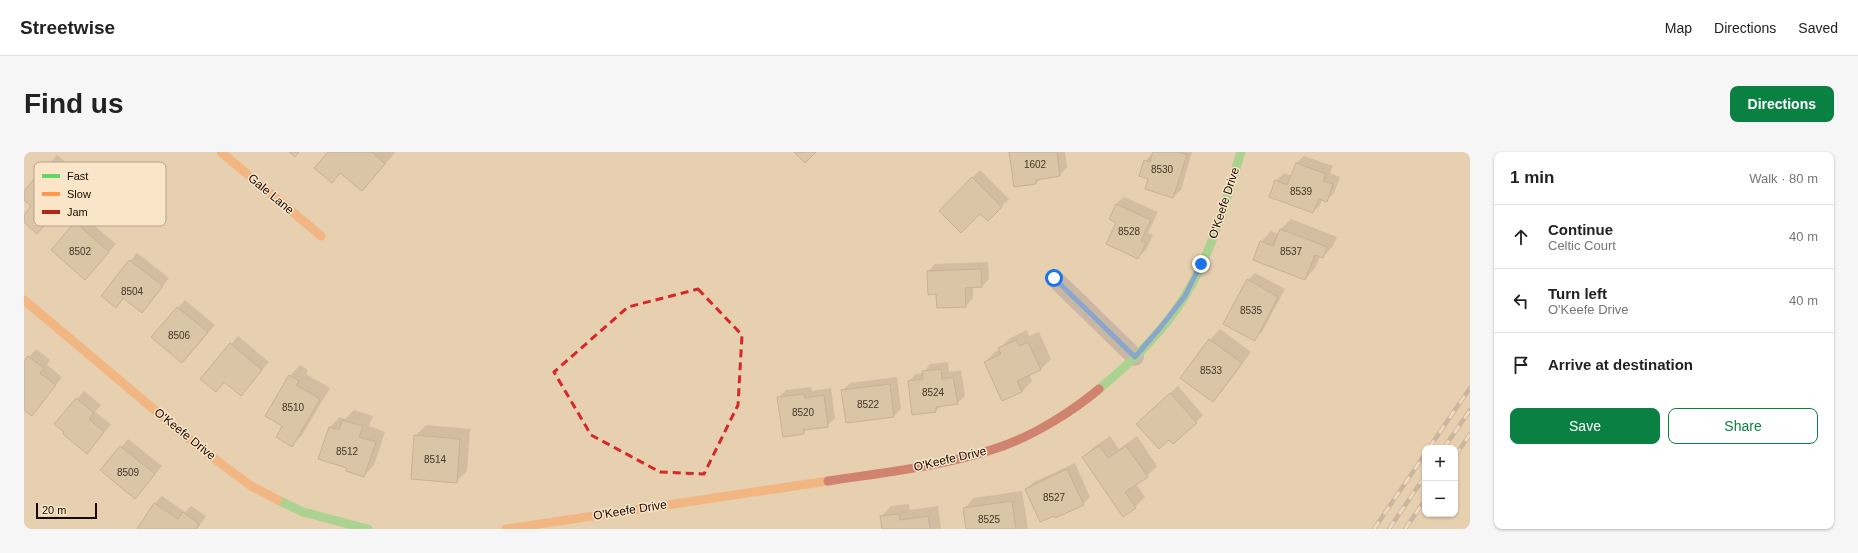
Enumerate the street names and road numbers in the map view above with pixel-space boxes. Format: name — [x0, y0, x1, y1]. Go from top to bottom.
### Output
street label: O'Keefe Drive — [1206, 165, 1242, 241]
street label: Gale Lane — [245, 171, 297, 217]
street label: O'Keefe Drive — [152, 405, 219, 463]
street label: O'Keefe Drive — [912, 444, 988, 474]
street label: O'Keefe Drive — [592, 497, 668, 523]

